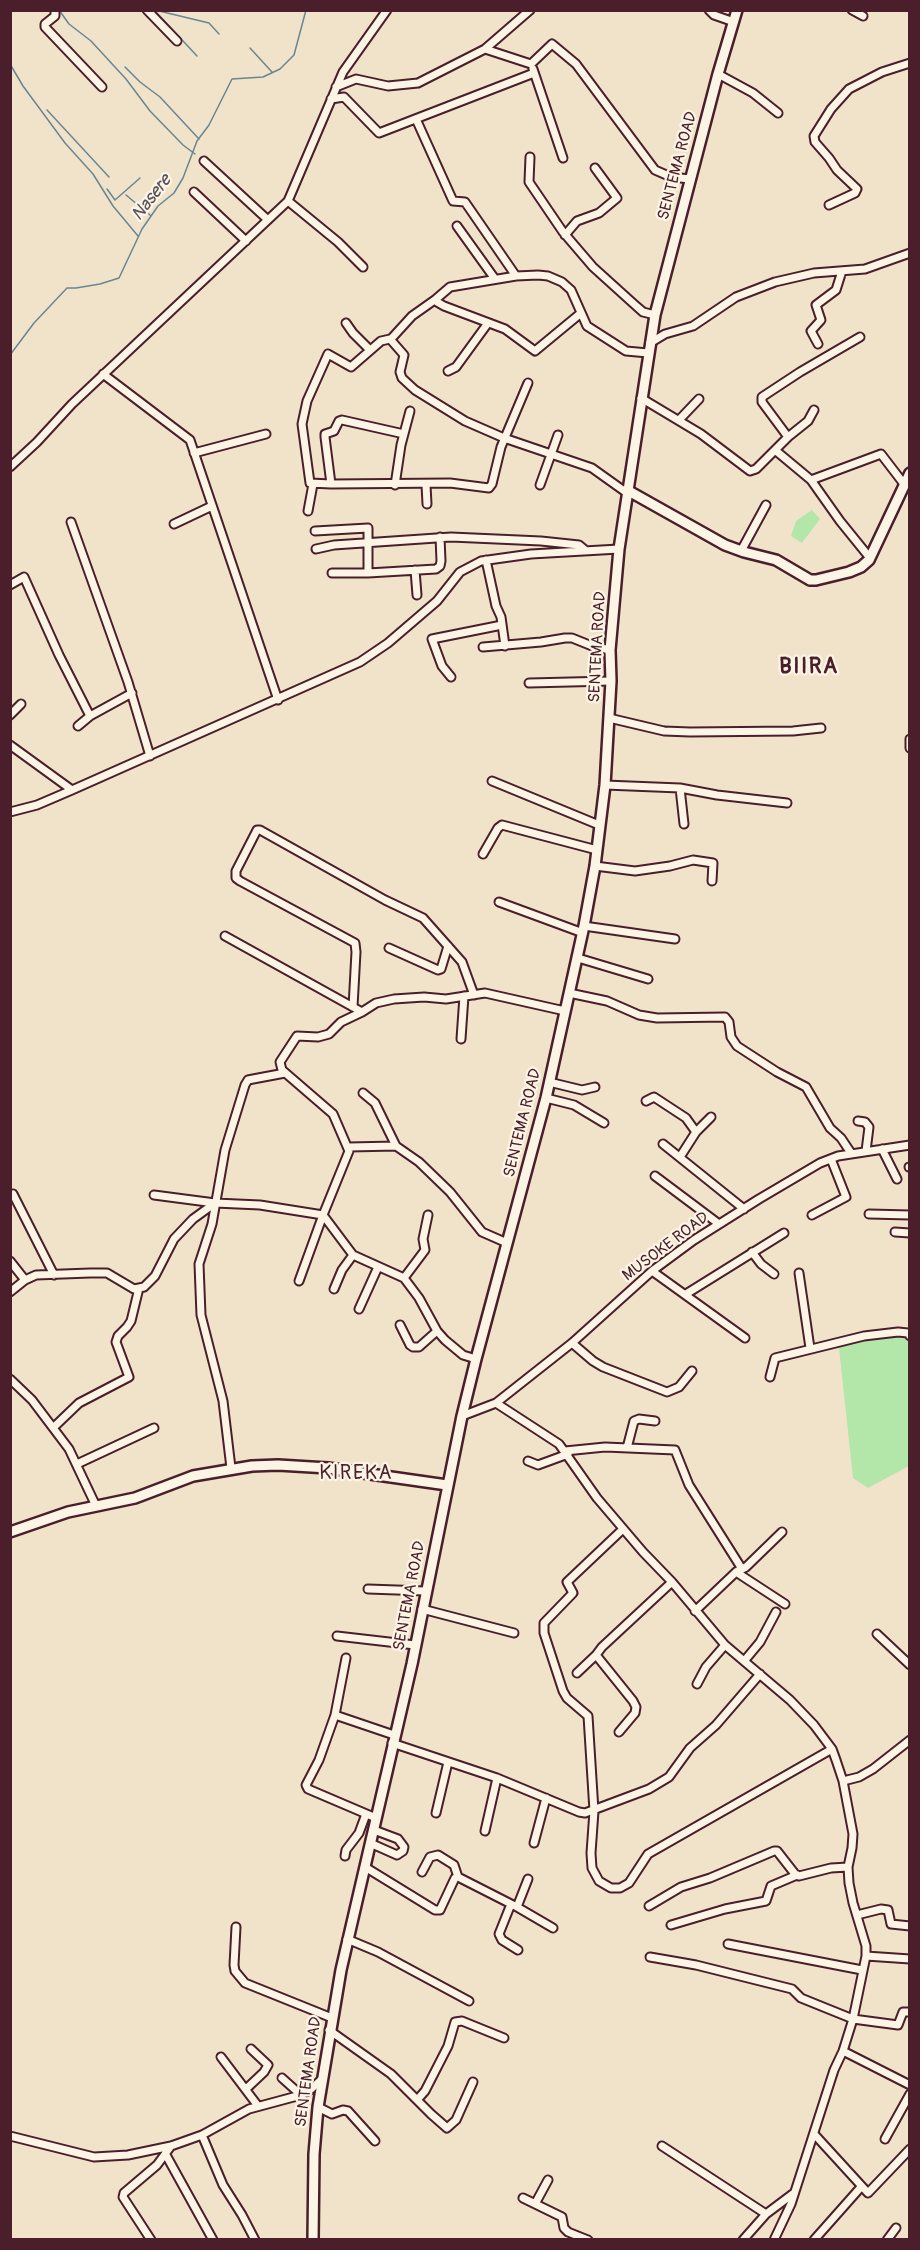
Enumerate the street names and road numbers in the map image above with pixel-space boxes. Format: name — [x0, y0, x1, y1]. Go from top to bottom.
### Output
street label: SENTEMA ROAD — [654, 110, 702, 222]
street label: SENTEMA ROAD — [586, 591, 610, 703]
street label: SENTEMA ROAD — [500, 1067, 546, 1179]
street label: MUSOKE ROAD — [619, 1208, 713, 1286]
street label: SENTEMA ROAD — [390, 1540, 430, 1652]
street label: SENTEMA ROAD — [292, 2016, 326, 2128]

